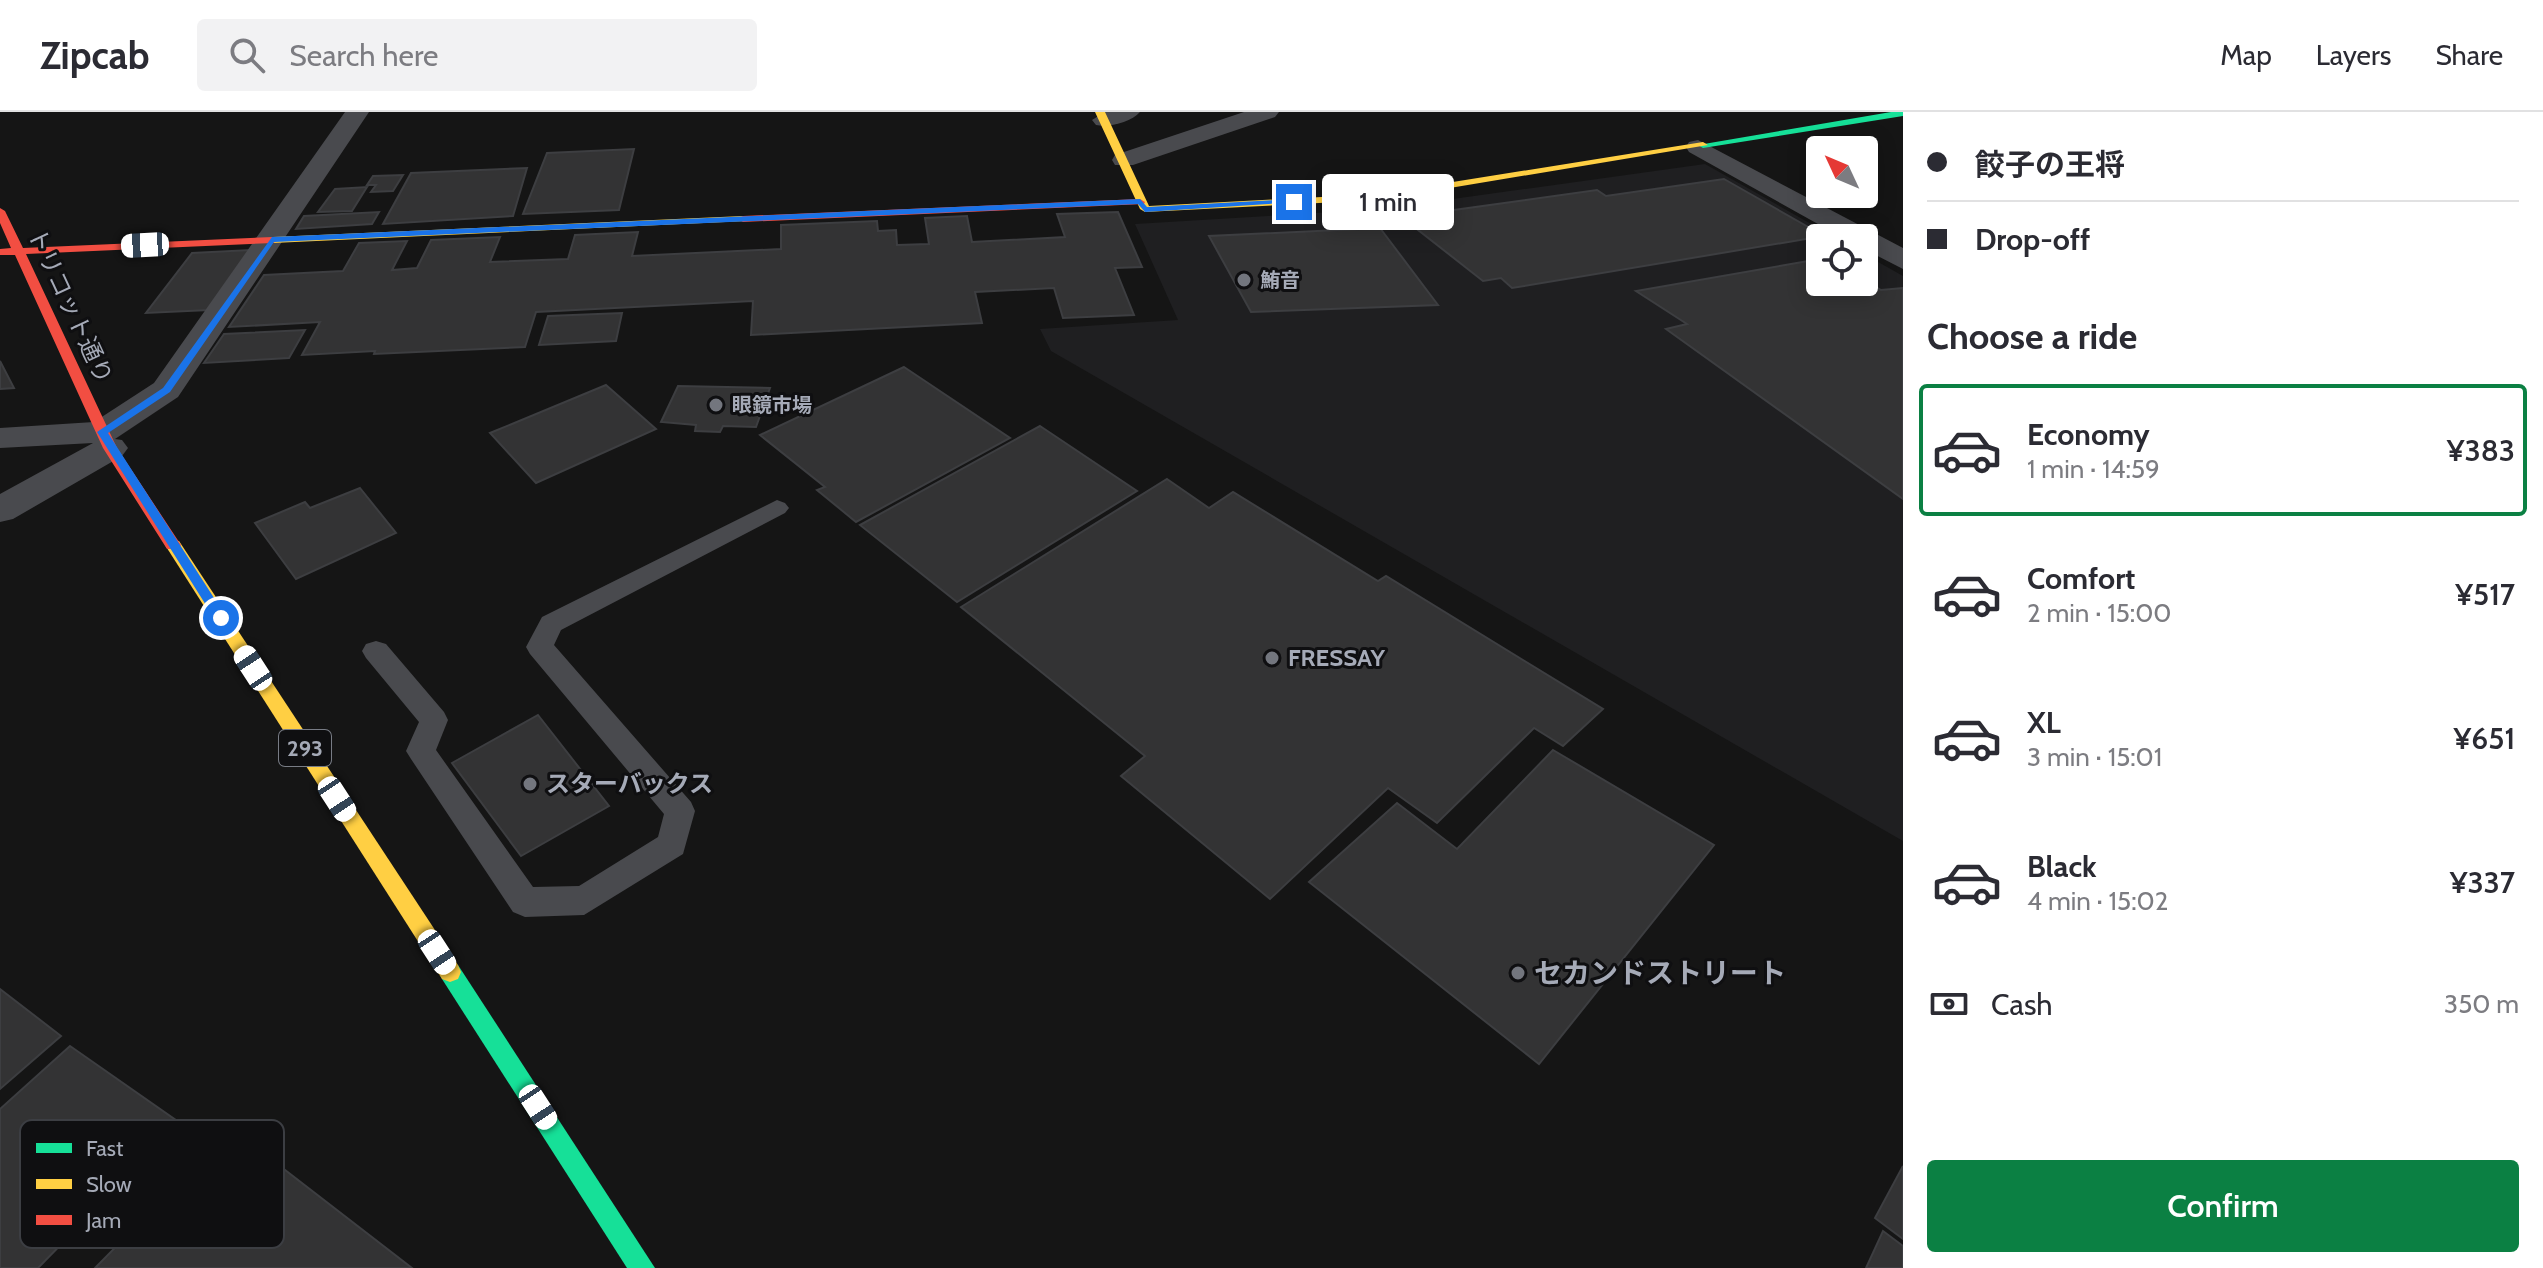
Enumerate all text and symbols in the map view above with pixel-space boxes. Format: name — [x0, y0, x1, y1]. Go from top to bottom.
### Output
search box — [197, 19, 757, 91]
text: Zipcab — [40, 32, 149, 79]
icon: search — [225, 33, 269, 77]
text: Search here — [289, 37, 438, 74]
text: Map — [2220, 38, 2272, 72]
text: Layers — [2316, 38, 2391, 72]
text: Share — [2435, 38, 2503, 72]
north arrow — [1806, 136, 1878, 208]
map controls — [1806, 136, 1878, 296]
text: 餃子の王将 — [1975, 146, 2125, 183]
callout: 1 min — [1322, 174, 1454, 230]
route end — [1276, 184, 1312, 220]
text: 1 min — [1359, 186, 1417, 218]
text: Drop-off — [1975, 221, 2090, 258]
street label: トリコット通り — [22, 224, 119, 388]
button: locate — [1806, 224, 1878, 296]
car — [120, 232, 170, 258]
place label: 鮪音 — [1260, 268, 1300, 292]
marker: 鮪音 — [1235, 271, 1253, 289]
text: Choose a ride — [1927, 314, 2137, 358]
place label: 眼鏡市場 — [732, 393, 812, 417]
marker: 眼鏡市場 — [707, 396, 725, 414]
icon: car — [1931, 414, 2003, 486]
text: Economy — [2027, 416, 2150, 453]
text: ¥383 — [2447, 432, 2515, 469]
text: 1 min · 14:59 — [2027, 453, 2160, 485]
icon: car — [1931, 558, 2003, 630]
text: Comfort — [2027, 560, 2135, 597]
text: ¥517 — [2455, 576, 2515, 613]
text: 2 min · 15:00 — [2027, 597, 2171, 629]
route start — [203, 600, 239, 636]
car — [230, 641, 276, 695]
place label: FRESSAY — [1288, 643, 1386, 672]
marker: FRESSAY — [1263, 649, 1281, 667]
icon: car — [1931, 702, 2003, 774]
text: XL — [2027, 704, 2061, 741]
text: ¥651 — [2454, 720, 2515, 757]
road number: 293 — [279, 730, 331, 766]
text: 3 min · 15:01 — [2027, 741, 2162, 773]
place label: スターバックス — [546, 769, 713, 798]
car — [314, 772, 360, 826]
marker: スターバックス — [521, 775, 539, 793]
icon: car — [1931, 846, 2003, 918]
text: Black — [2027, 848, 2097, 885]
text: ¥337 — [2450, 864, 2515, 901]
text: 4 min · 15:02 — [2027, 885, 2168, 917]
car — [414, 925, 460, 979]
place label: セカンドストリート — [1534, 956, 1786, 990]
marker: セカンドストリート — [1509, 964, 1527, 982]
icon: cash — [1927, 982, 1971, 1026]
text: Cash — [1991, 986, 2053, 1023]
text: 350 m — [2444, 988, 2519, 1020]
car — [515, 1080, 561, 1134]
legend — [20, 1120, 284, 1248]
text: Fast — [86, 1135, 124, 1162]
button: Confirm — [1927, 1160, 2519, 1252]
text: Slow — [86, 1171, 132, 1198]
text: Jam — [85, 1207, 121, 1234]

